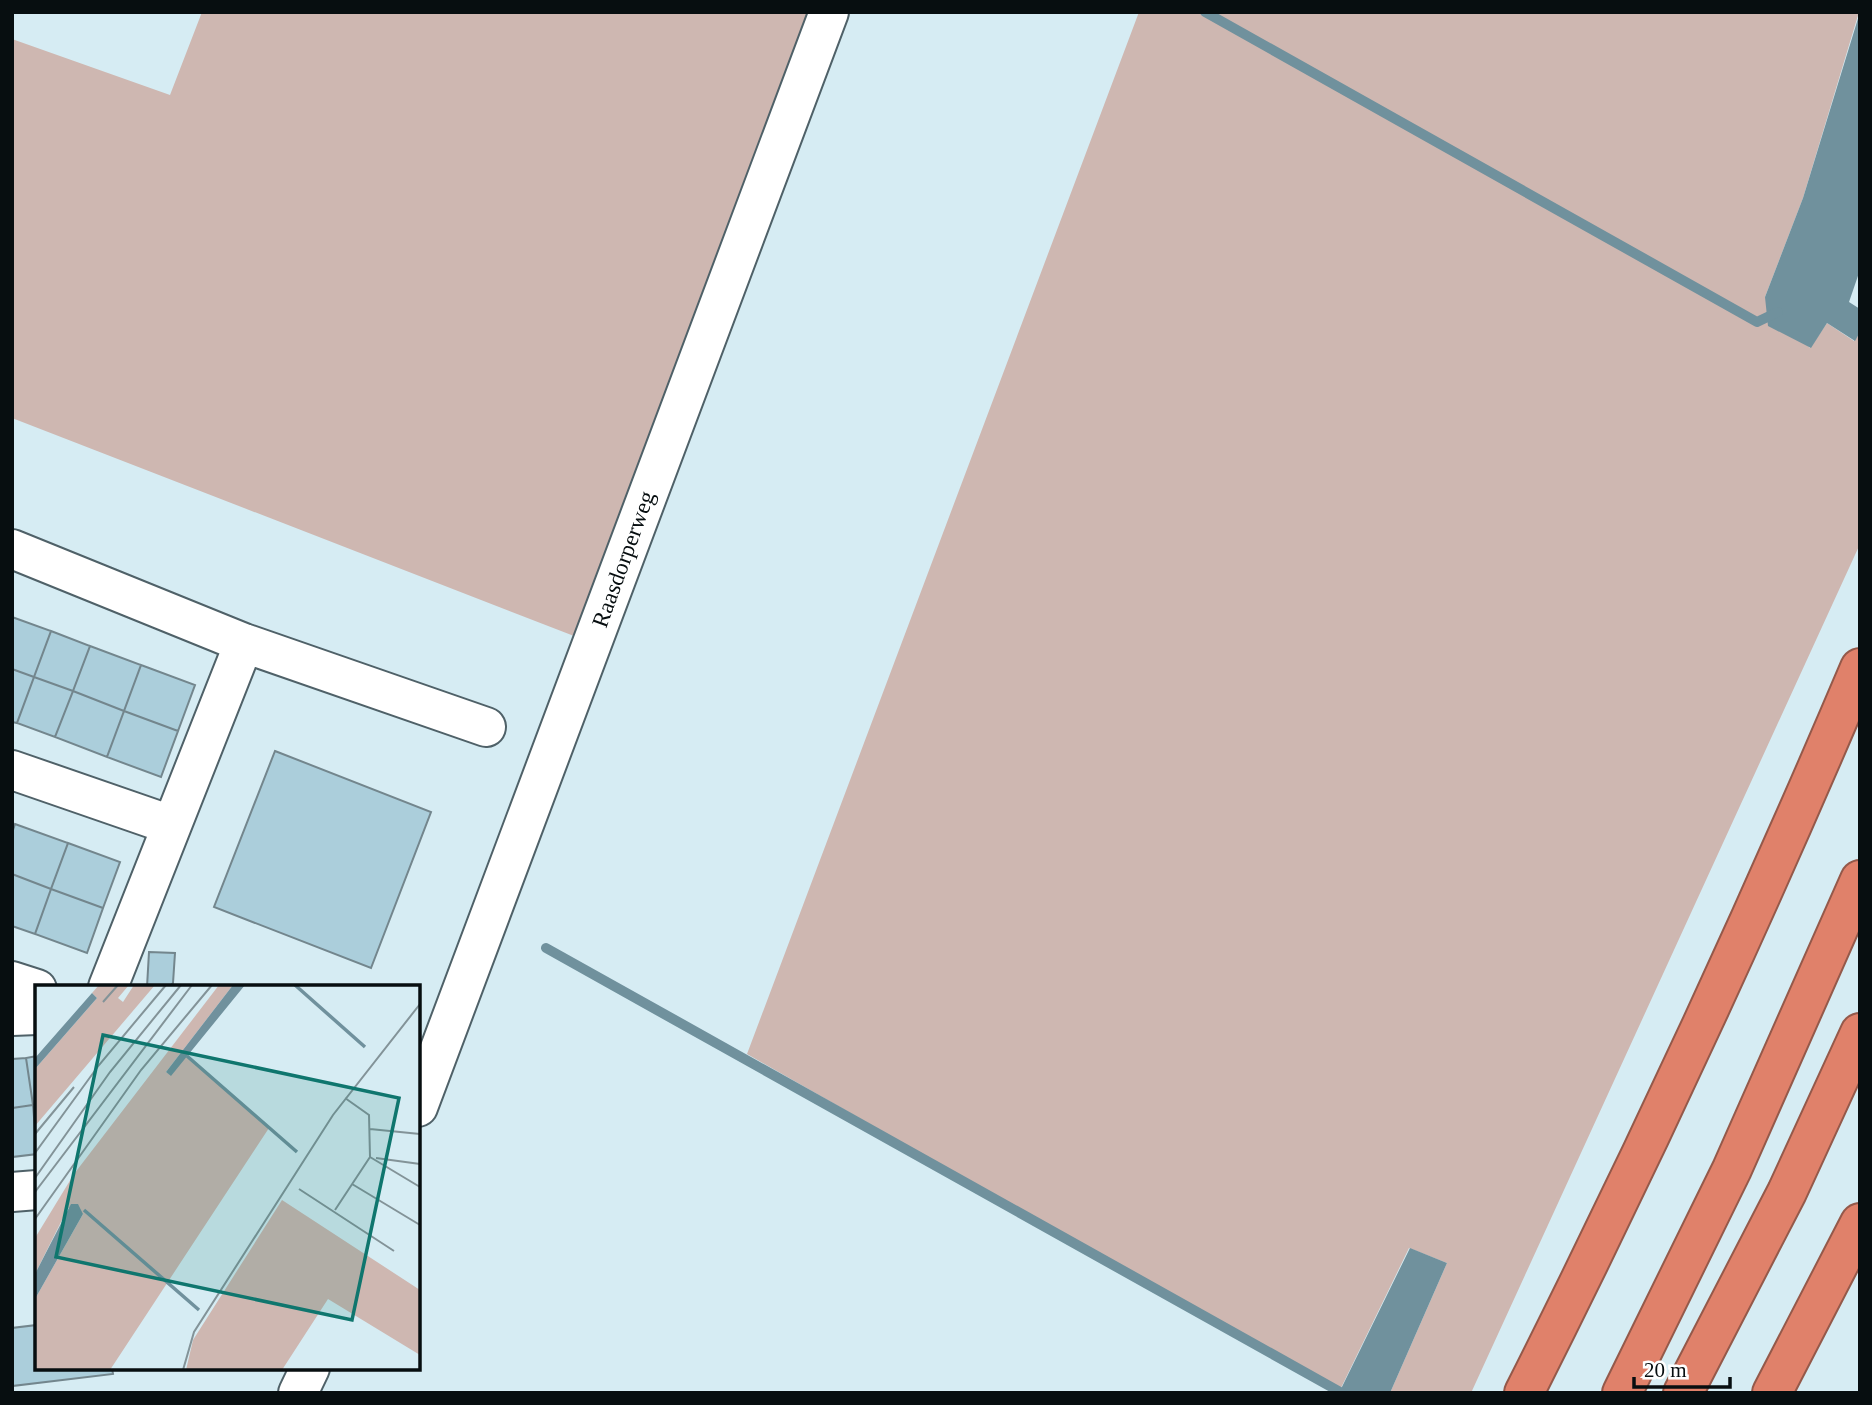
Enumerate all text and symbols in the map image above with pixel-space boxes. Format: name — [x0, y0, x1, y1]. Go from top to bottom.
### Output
street label: Raasdorperweg — [587, 487, 660, 631]
inset map — [35, 985, 420, 1370]
scale bar — [1634, 1346, 1730, 1390]
text: 20 m — [1644, 1358, 1687, 1382]

